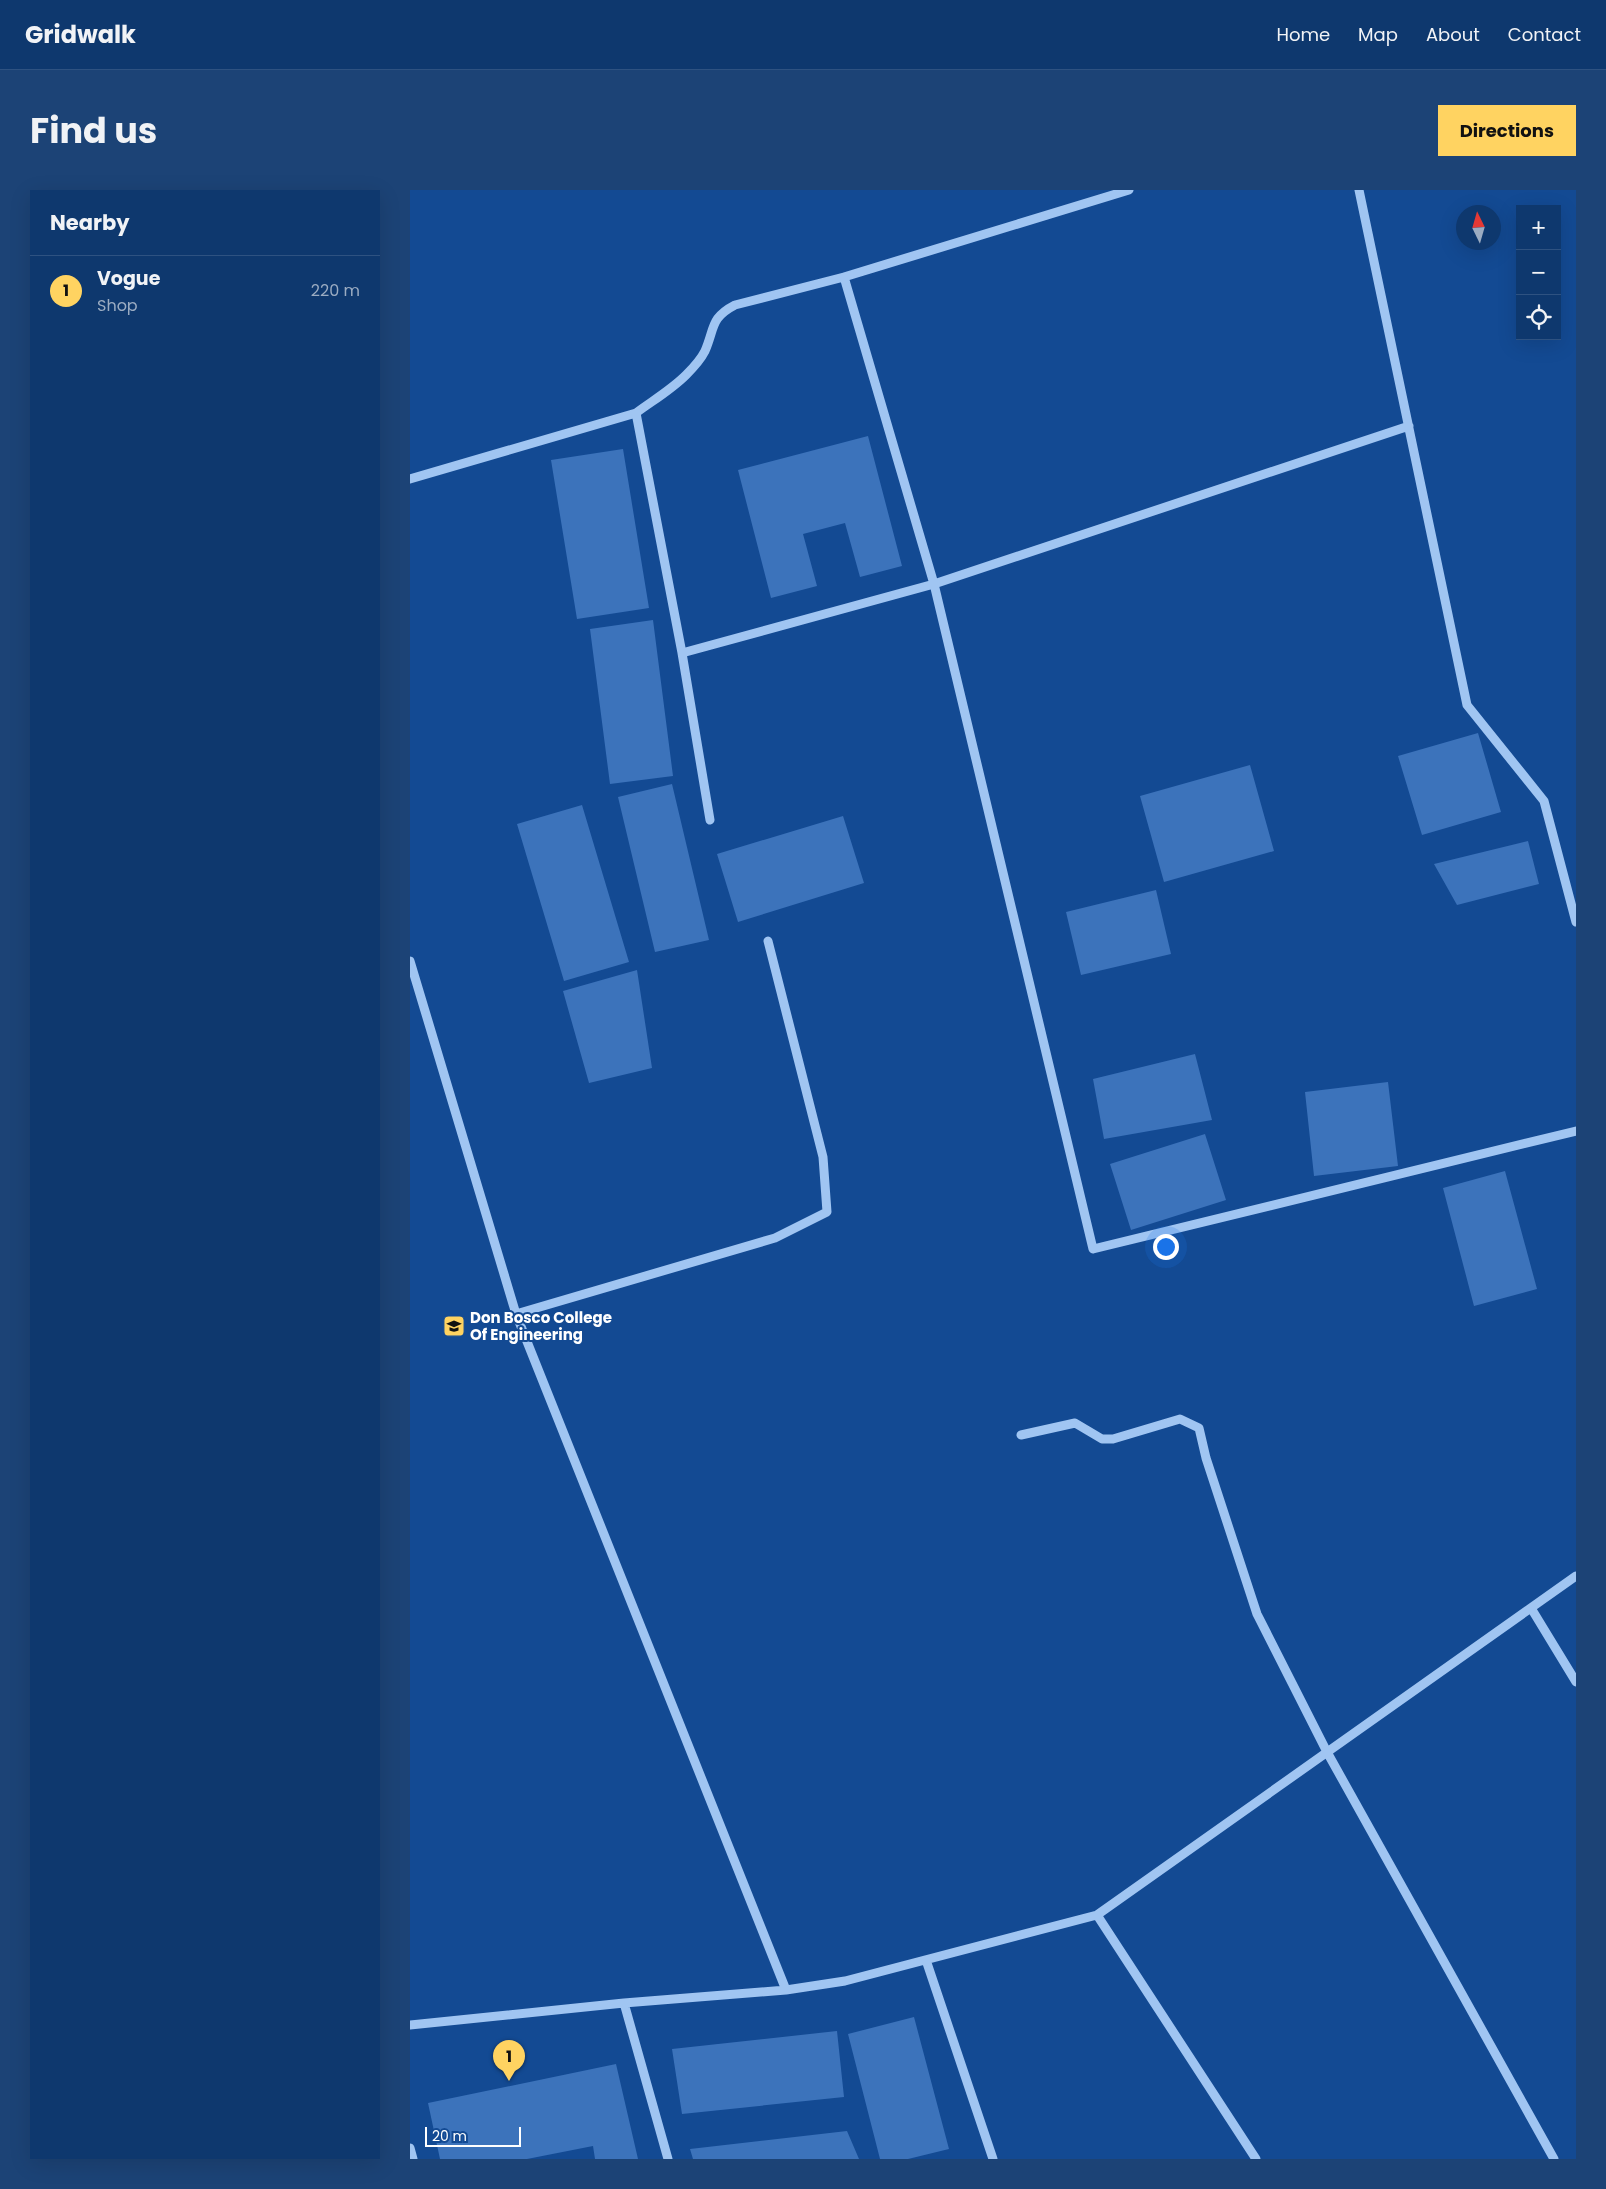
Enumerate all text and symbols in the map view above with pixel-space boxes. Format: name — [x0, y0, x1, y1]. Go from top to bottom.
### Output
text: Gridwalk — [25, 18, 136, 51]
text: Home — [1276, 22, 1330, 47]
text: Map — [1358, 22, 1398, 47]
text: About — [1426, 22, 1480, 47]
text: Contact — [1508, 22, 1581, 47]
button: Directions — [1438, 105, 1576, 156]
text: Find us — [30, 106, 157, 155]
north arrow — [1456, 205, 1501, 250]
map controls — [1516, 205, 1561, 340]
button: + — [1516, 205, 1561, 250]
text: Nearby — [50, 208, 130, 237]
button: − — [1516, 250, 1561, 295]
text: Vogue — [97, 265, 160, 292]
text: 1 — [63, 279, 69, 302]
text: 220 m — [311, 279, 360, 302]
text: Shop — [97, 294, 138, 317]
button: locate — [1516, 295, 1561, 340]
your location — [1153, 1234, 1179, 1260]
place label: Don Bosco College Of Engineering — [470, 1307, 612, 1345]
school or university icon: Don Bosco College Of Engineering — [442, 1314, 466, 1338]
pin: 1 — [493, 2040, 525, 2081]
scale bar — [425, 2124, 521, 2147]
text: 20 m — [432, 2126, 467, 2146]

